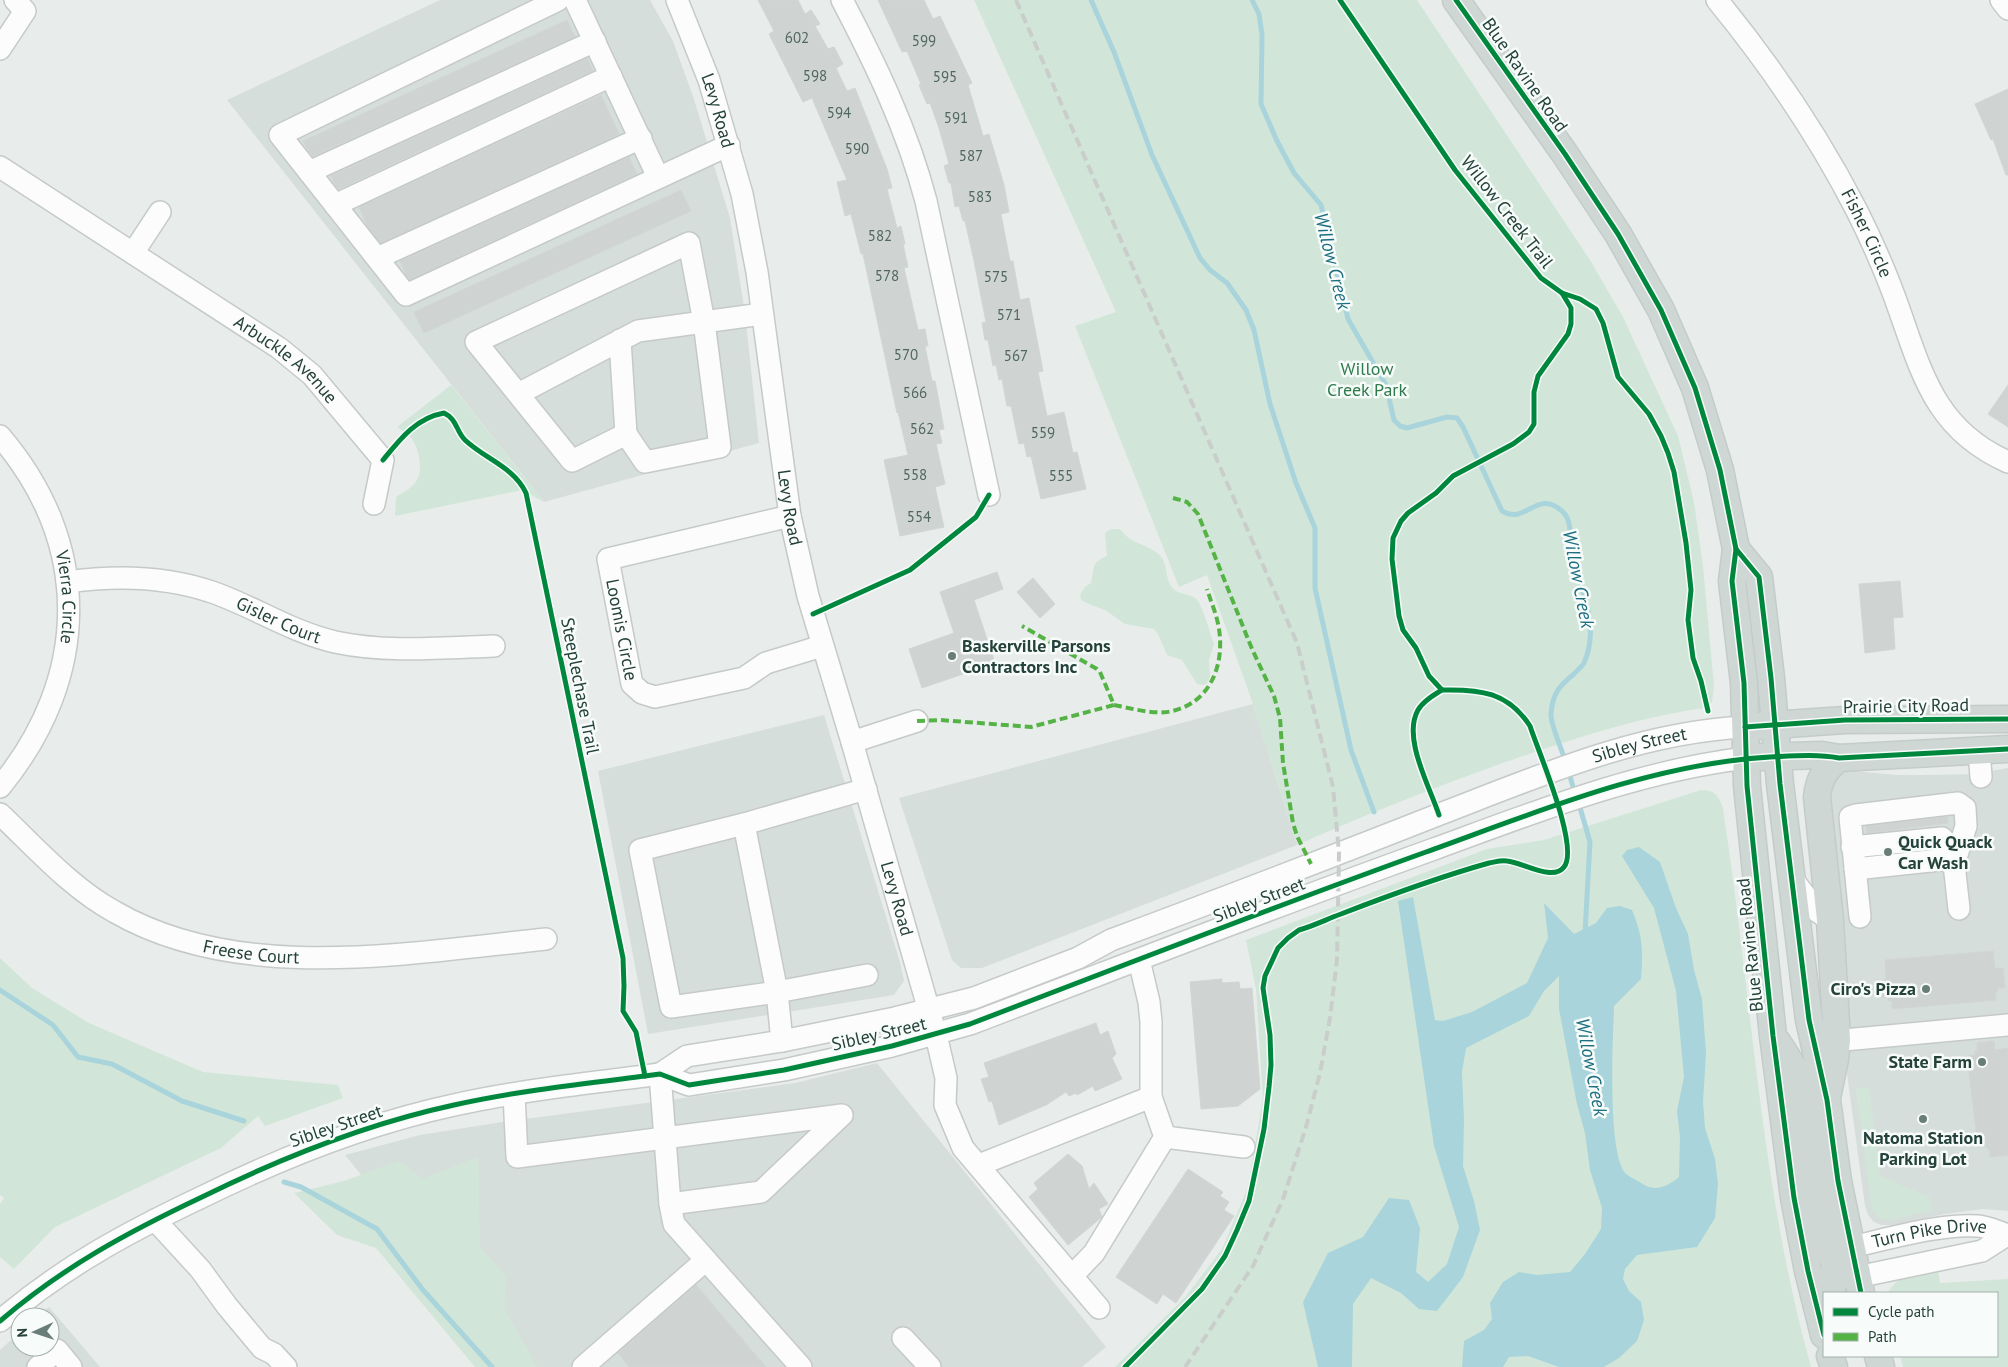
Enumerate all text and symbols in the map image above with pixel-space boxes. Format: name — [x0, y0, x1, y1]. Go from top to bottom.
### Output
street label: Blue Ravine Road — [1477, 13, 1573, 136]
house number: 602 — [785, 28, 809, 47]
house number: 599 — [912, 31, 936, 50]
house number: 598 — [803, 66, 827, 85]
house number: 595 — [933, 67, 957, 86]
street label: Levy Road — [696, 70, 740, 150]
house number: 594 — [827, 103, 851, 122]
house number: 591 — [944, 108, 968, 127]
house number: 590 — [845, 139, 869, 158]
house number: 587 — [959, 146, 983, 165]
street label: Willow Creek Trail — [1456, 151, 1559, 273]
street label: Fisher Circle — [1836, 185, 1898, 281]
house number: 583 — [968, 187, 992, 206]
water label: Willow Creek — [1309, 210, 1357, 313]
house number: 582 — [868, 226, 892, 245]
house number: 578 — [875, 266, 899, 285]
house number: 575 — [984, 267, 1008, 286]
house number: 571 — [997, 305, 1021, 324]
street label: Arbuckle Avenue — [230, 310, 343, 408]
house number: 570 — [894, 345, 918, 364]
house number: 567 — [1004, 346, 1028, 365]
park label: Willow Creek Park — [1327, 357, 1407, 401]
house number: 566 — [903, 383, 927, 402]
house number: 562 — [910, 419, 934, 438]
house number: 559 — [1031, 423, 1055, 442]
house number: 558 — [903, 465, 927, 484]
house number: 555 — [1049, 466, 1073, 485]
street label: Levy Road — [773, 468, 808, 547]
house number: 554 — [907, 507, 931, 526]
water label: Willow Creek — [1558, 528, 1601, 631]
street label: Vierra Circle — [50, 547, 81, 645]
street label: Loomis Circle — [601, 577, 643, 682]
street label: Gisler Court — [233, 591, 324, 648]
street label: Steeplechase Trail — [556, 616, 605, 757]
place label: Baskerville Parsons Contractors Inc — [962, 634, 1111, 678]
marker: Baskerville Parsons Contractors Inc — [946, 650, 958, 662]
street label: Prairie City Road — [1843, 693, 1969, 718]
street label: Sibley Street — [1589, 722, 1688, 768]
place label: Quick Quack Car Wash — [1898, 830, 1992, 874]
marker: Quick Quack Car Wash — [1882, 846, 1894, 858]
street label: Levy Road — [876, 859, 919, 939]
street label: Sibley Street — [1210, 871, 1308, 928]
street label: Blue Ravine Road — [1731, 877, 1768, 1013]
street label: Freese Court — [201, 934, 300, 968]
place label: Ciro's Pizza — [1830, 977, 1916, 1000]
marker: Ciro's Pizza — [1920, 983, 1932, 995]
street label: Sibley Street — [829, 1011, 929, 1056]
water label: Willow Creek — [1571, 1016, 1614, 1119]
place label: State Farm — [1888, 1050, 1972, 1073]
marker: State Farm — [1976, 1056, 1988, 1068]
street label: Sibley Street — [286, 1099, 385, 1152]
marker: Natoma Station Parking Lot — [1917, 1113, 1929, 1125]
place label: Natoma Station Parking Lot — [1863, 1126, 1983, 1170]
street label: Turn Pike Drive — [1869, 1214, 1989, 1253]
legend — [1823, 1292, 1998, 1357]
text: Cycle path — [1868, 1302, 1934, 1321]
north arrow — [10, 1307, 60, 1357]
text: Path — [1868, 1327, 1897, 1346]
text: N — [13, 1328, 31, 1338]

